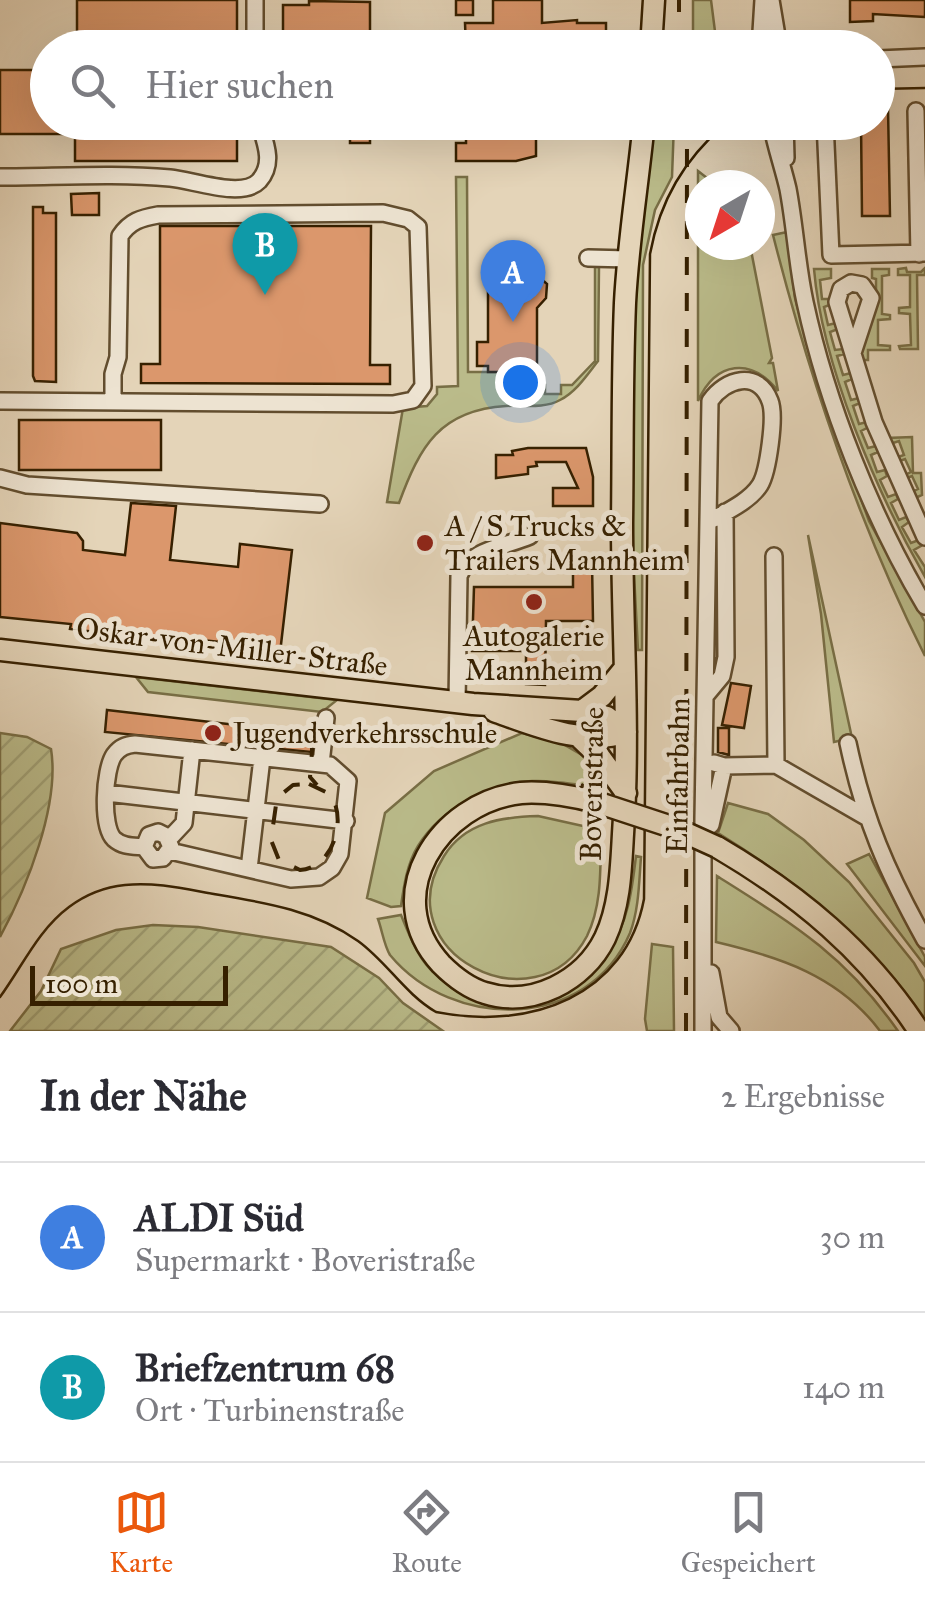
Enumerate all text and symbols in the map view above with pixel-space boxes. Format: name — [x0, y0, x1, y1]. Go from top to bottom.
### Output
search box — [30, 30, 895, 140]
icon: search — [65, 58, 120, 113]
text: Hier suchen — [145, 62, 334, 108]
north arrow — [685, 170, 775, 260]
pin: B — [232, 212, 298, 295]
pin: A — [480, 240, 546, 322]
your location — [495, 357, 546, 408]
place label: A / S Trucks & Trailers Mannheim — [443, 508, 685, 578]
marker: A / S Trucks & Trailers Mannheim — [414, 532, 436, 554]
marker: Autogalerie Mannheim — [523, 591, 545, 613]
street label: Oskar-von-Miller-Straße — [74, 610, 390, 684]
place label: Autogalerie Mannheim — [462, 618, 604, 688]
street label: Einfahrbahn — [659, 697, 697, 855]
street label: Boveristraße — [573, 706, 611, 862]
place label: Jugendverkehrsschule — [230, 715, 497, 751]
marker: Jugendverkehrsschule — [202, 722, 224, 744]
scale bar — [30, 961, 228, 1006]
text: 100 m — [45, 966, 118, 1001]
text: In der Nähe — [40, 1070, 247, 1122]
text: 2 Ergebnisse — [721, 1077, 885, 1116]
text: ALDI Süd — [135, 1195, 304, 1241]
text: A — [62, 1218, 83, 1257]
text: 30 m — [820, 1218, 885, 1257]
text: Supermarkt · Boveristraße — [135, 1241, 476, 1280]
text: Briefzentrum 68 — [135, 1345, 395, 1391]
text: B — [62, 1368, 83, 1407]
text: 140 m — [802, 1368, 885, 1407]
text: Ort · Turbinenstraße — [135, 1391, 405, 1430]
tab: Karte — [109, 1485, 173, 1580]
tab: Route — [392, 1485, 462, 1580]
tab: Gespeichert — [681, 1485, 816, 1580]

